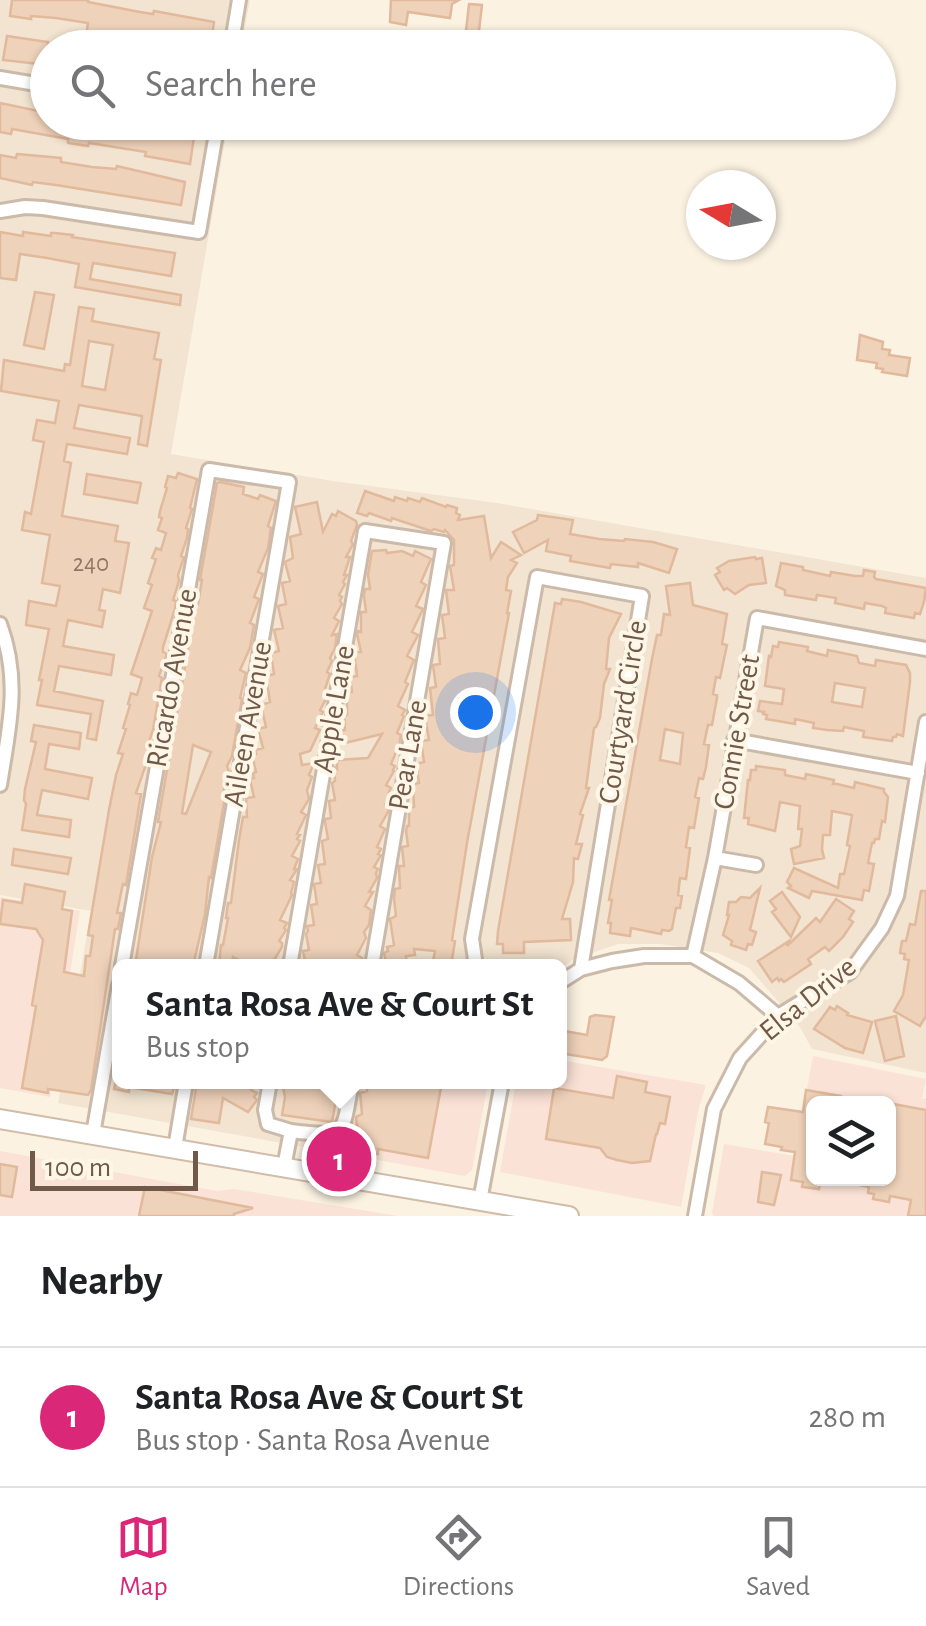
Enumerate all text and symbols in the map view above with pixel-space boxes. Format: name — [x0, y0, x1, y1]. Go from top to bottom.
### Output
search box — [30, 30, 896, 140]
icon: search — [65, 58, 120, 113]
text: Search here — [145, 66, 317, 104]
north arrow — [686, 170, 776, 260]
house number: 240 — [73, 551, 109, 576]
street label: Ricardo Avenue — [142, 586, 202, 770]
street label: Courtyard Circle — [594, 618, 652, 806]
street label: Aileen Avenue — [219, 639, 277, 809]
street label: Apple Lane — [308, 643, 360, 775]
street label: Connie Street — [709, 652, 765, 812]
your location — [450, 687, 501, 738]
street label: Pear Lane — [384, 697, 432, 813]
street label: Elsa Drive — [754, 951, 862, 1047]
popup — [112, 959, 567, 1089]
text: Santa Rosa Ave & Court St — [146, 986, 533, 1024]
text: Bus stop — [146, 1031, 250, 1063]
map controls — [806, 1096, 896, 1186]
button: layers — [806, 1096, 896, 1186]
pin: 1 — [306, 1122, 372, 1196]
scale bar — [30, 1146, 198, 1190]
text: 100 m — [45, 1154, 111, 1182]
text: Nearby — [40, 1260, 163, 1302]
text: Santa Rosa Ave & Court St — [135, 1379, 523, 1417]
text: 1 — [67, 1401, 78, 1433]
text: 280 m — [808, 1401, 886, 1433]
text: Bus stop · Santa Rosa Avenue — [135, 1424, 490, 1456]
tab: Map — [116, 1510, 171, 1604]
tab: Directions — [403, 1510, 514, 1604]
tab: Saved — [746, 1510, 810, 1604]

